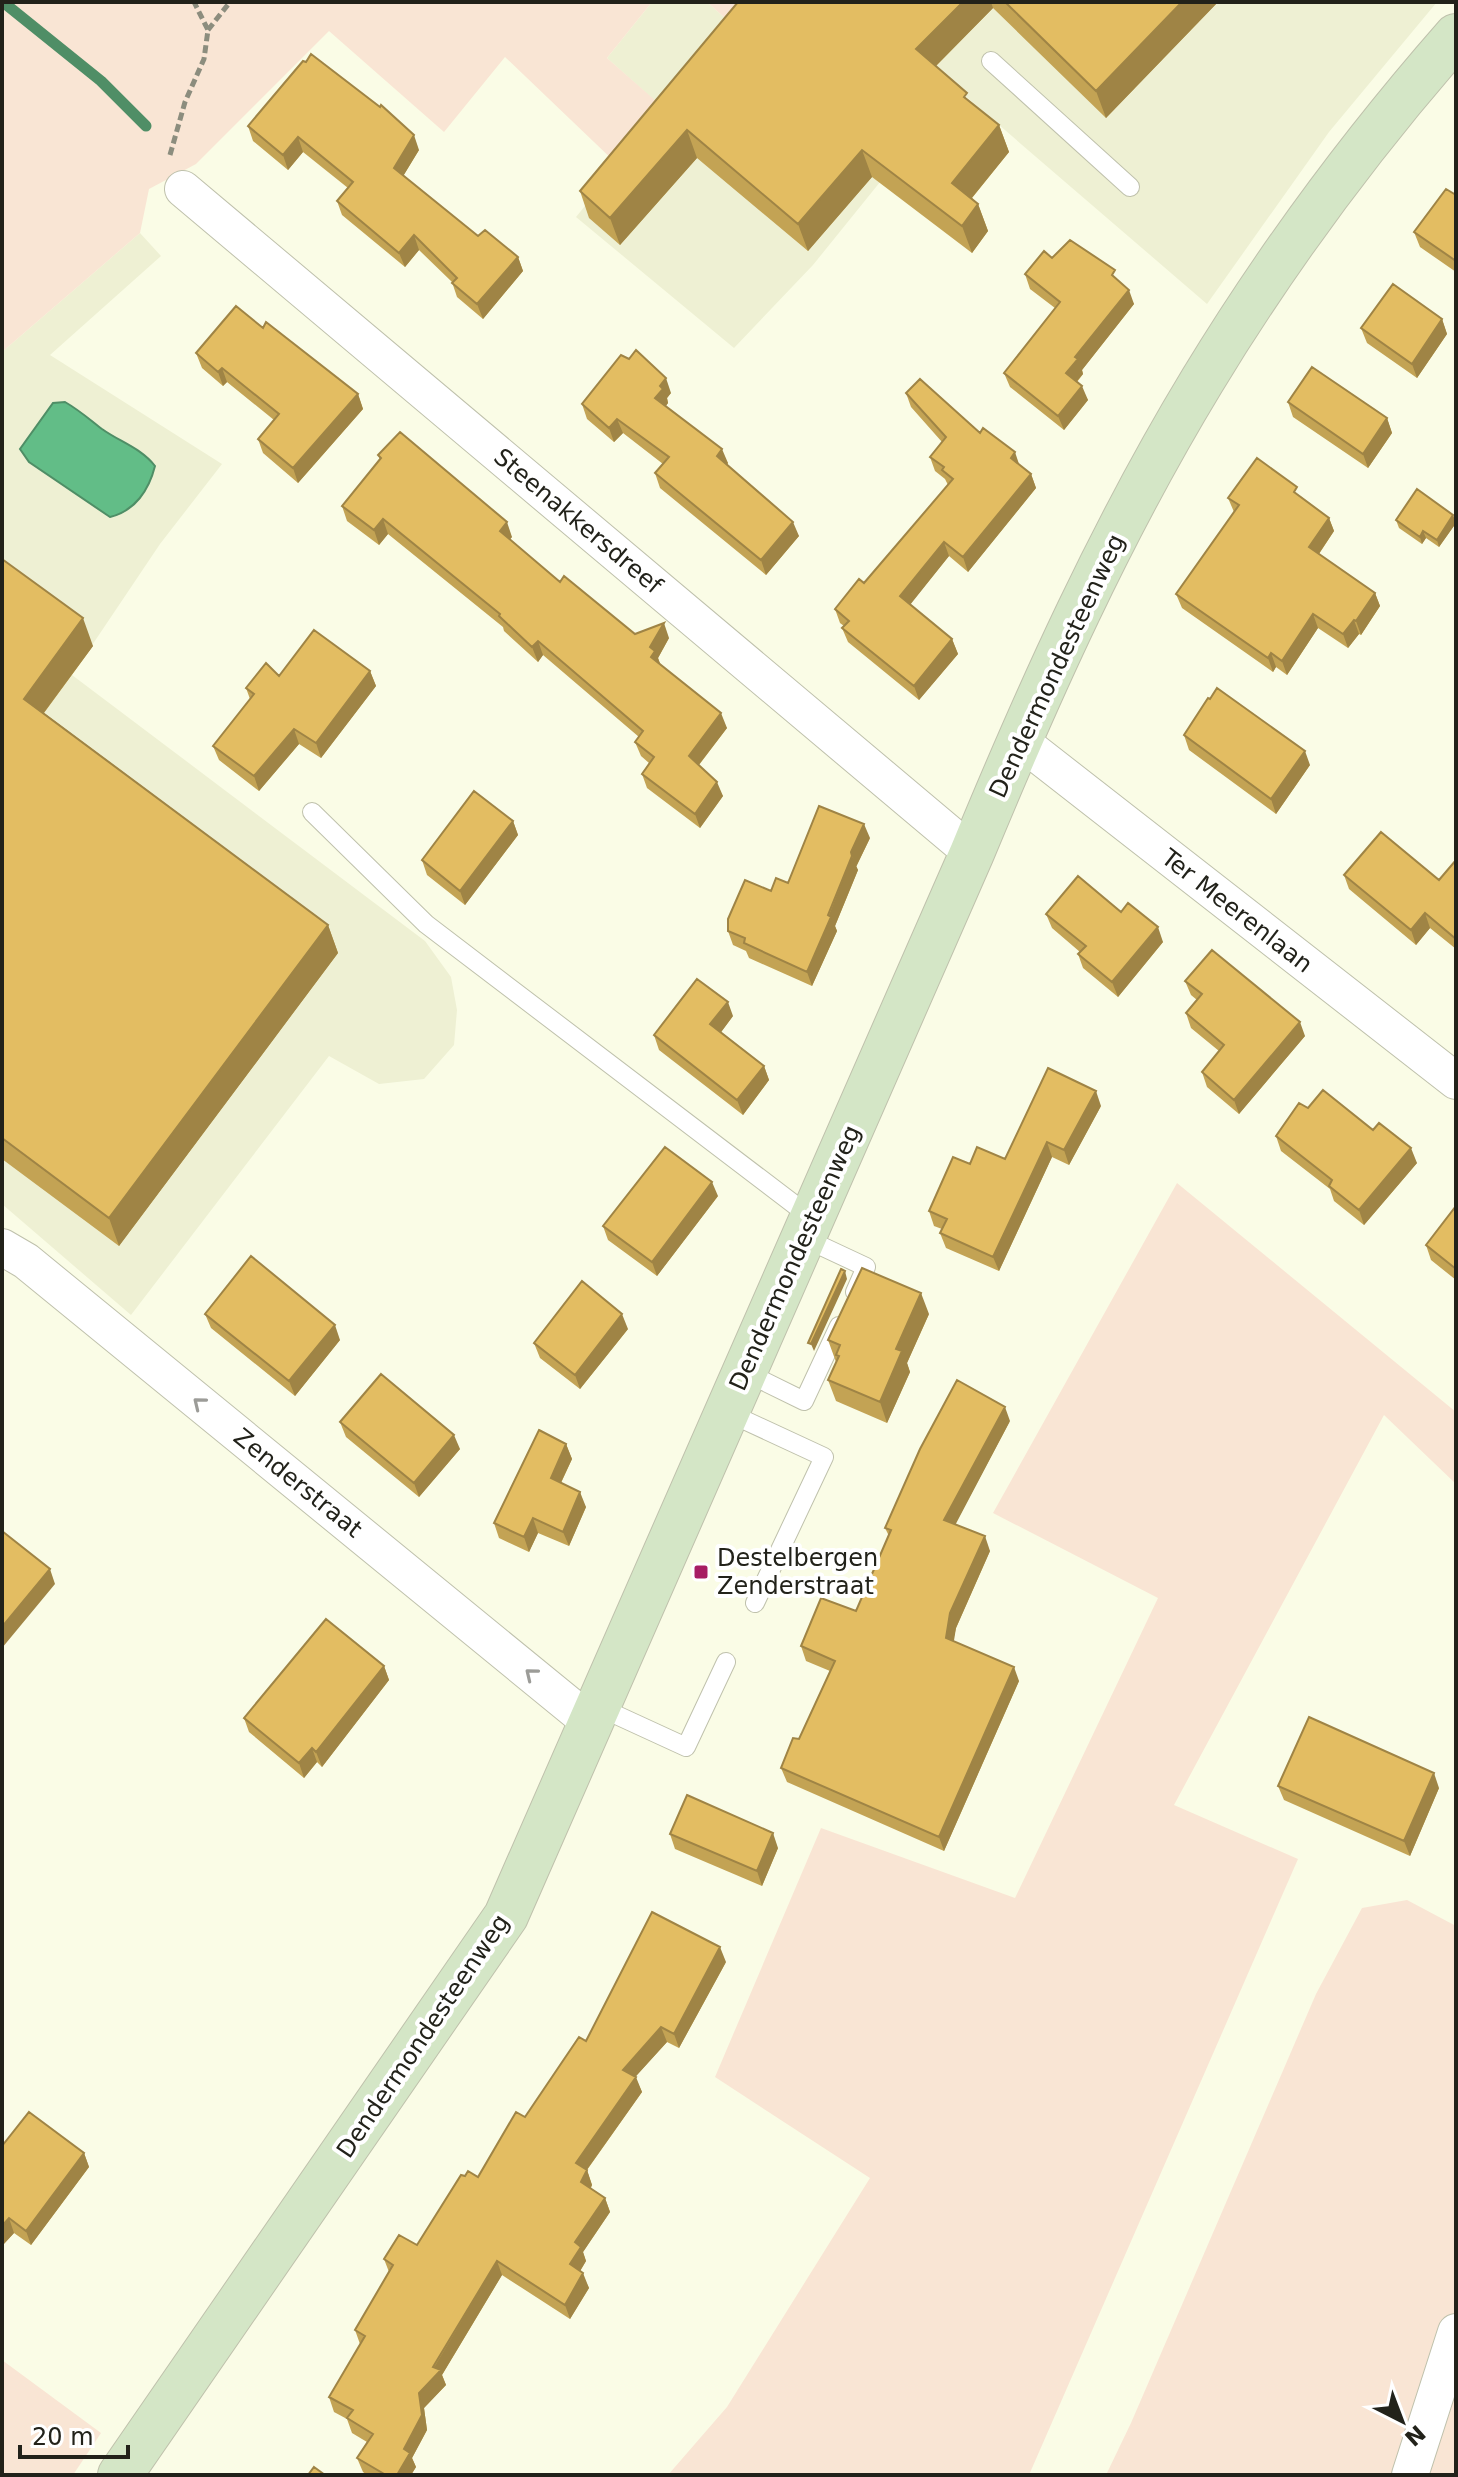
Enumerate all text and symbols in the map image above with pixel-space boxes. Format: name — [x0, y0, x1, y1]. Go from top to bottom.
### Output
street label: Steenakkersdreef — [488, 443, 668, 600]
street label: Dendermondesteenweg — [984, 530, 1130, 802]
street label: Ter Meerenlaan — [1155, 843, 1318, 979]
street label: Dendermondesteenweg — [724, 1121, 866, 1395]
one-way arrow — [194, 1398, 209, 1413]
street label: Zenderstraat — [228, 1423, 368, 1543]
place label: Destelbergen Zenderstraat — [717, 1544, 878, 1600]
marker: Destelbergen Zenderstraat — [692, 1563, 710, 1581]
one-way arrow — [525, 1669, 540, 1684]
street label: Dendermondesteenweg — [331, 1909, 515, 2163]
north arrow — [1362, 2381, 1442, 2461]
scale bar — [20, 2409, 128, 2459]
text: N — [1400, 2420, 1430, 2451]
text: 20 m — [32, 2423, 94, 2451]

